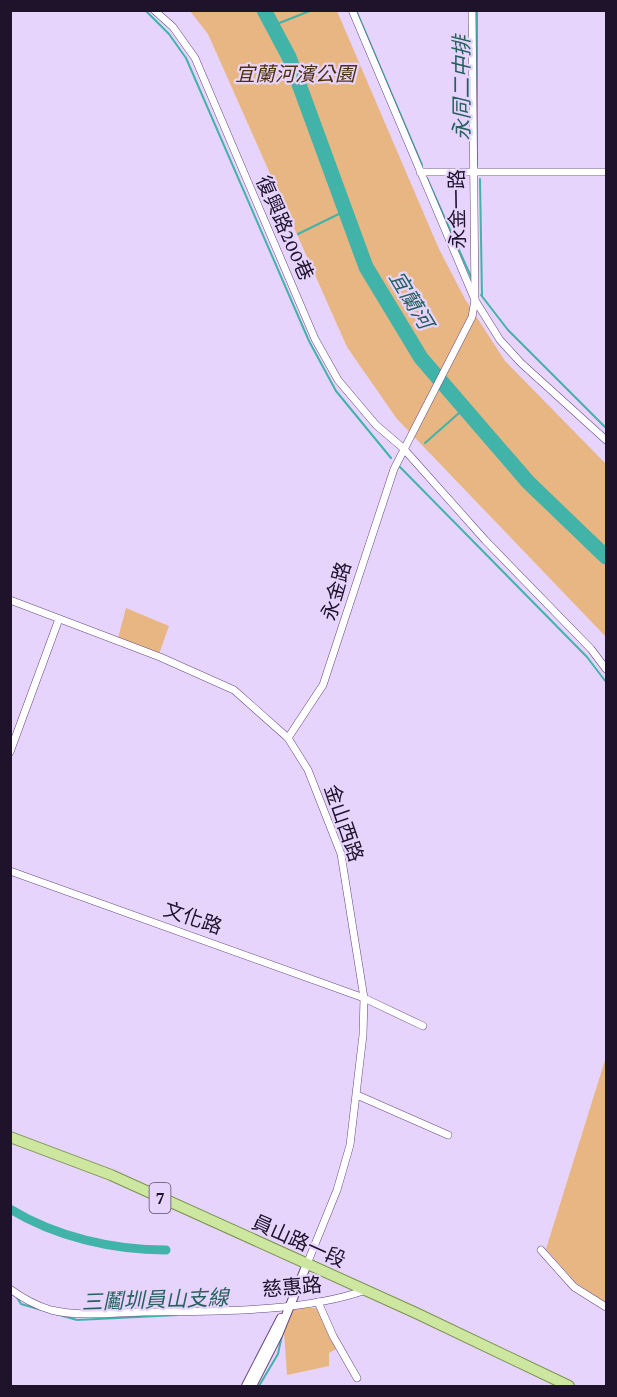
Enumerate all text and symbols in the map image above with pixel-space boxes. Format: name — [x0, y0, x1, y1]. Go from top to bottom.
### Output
water label: 永同二中排 — [450, 33, 474, 141]
park label: 宜蘭河濱公園 — [235, 63, 358, 85]
street label: 永金一路 — [445, 169, 469, 249]
street label: 復興路200巷 — [252, 172, 318, 284]
water label: 宜蘭河 — [384, 267, 440, 337]
street label: 永金路 — [317, 559, 355, 623]
street label: 金山西路 — [321, 782, 367, 864]
street label: 文化路 — [161, 898, 225, 938]
road number: 7 — [150, 1183, 170, 1213]
street label: 員山路一段 — [249, 1211, 349, 1271]
street label: 慈惠路 — [261, 1273, 323, 1301]
water label: 三鬮圳員山支線 — [81, 1285, 231, 1315]

